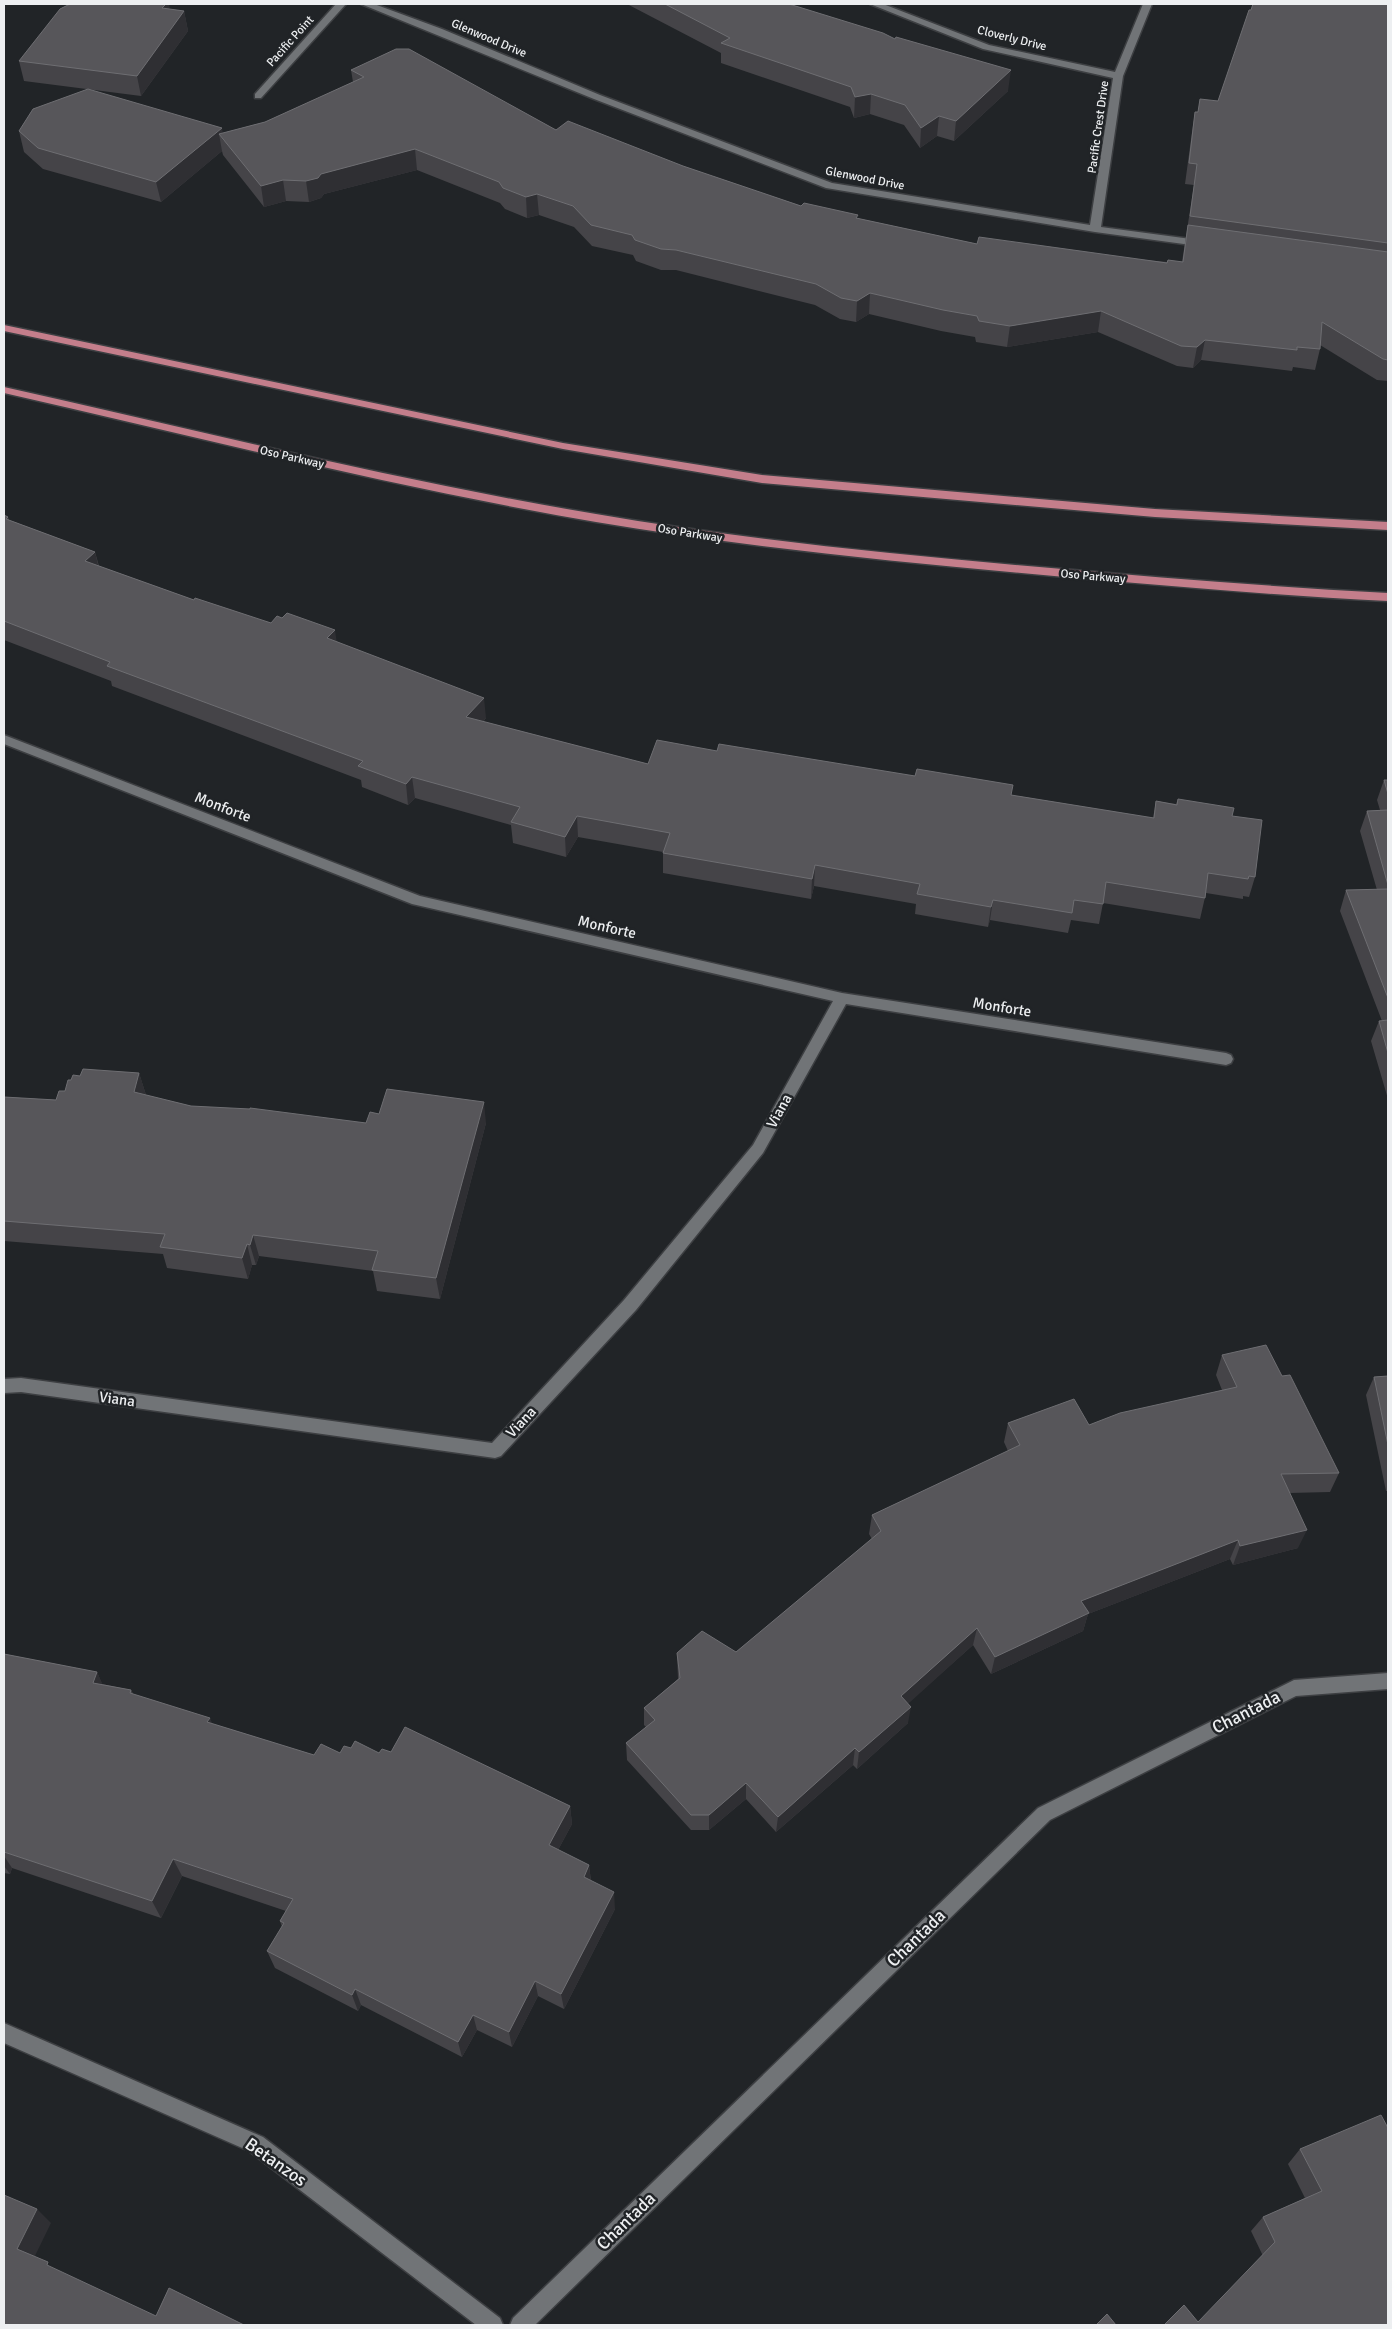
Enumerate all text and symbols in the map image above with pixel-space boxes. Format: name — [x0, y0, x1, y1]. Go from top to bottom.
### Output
street label: Pacific Point — [264, 13, 317, 70]
street label: Glenwood Drive — [449, 16, 529, 61]
street label: Cloverly Drive — [976, 23, 1048, 54]
street label: Pacific Crest Drive — [1085, 80, 1112, 174]
street label: Glenwood Drive — [824, 163, 906, 194]
street label: Oso Parkway — [258, 443, 326, 472]
street label: Oso Parkway — [657, 521, 724, 546]
street label: Oso Parkway — [1060, 566, 1126, 587]
street label: Monforte — [192, 788, 254, 826]
street label: Monforte — [576, 912, 638, 942]
street label: Monforte — [971, 993, 1033, 1021]
street label: Viana — [762, 1091, 796, 1131]
street label: Viana — [98, 1388, 136, 1410]
street label: Viana — [502, 1403, 540, 1441]
street label: Chantada — [1208, 1685, 1284, 1739]
street label: Chantada — [882, 1905, 950, 1971]
street label: Betanzos — [241, 2133, 311, 2191]
street label: Chantada — [592, 2188, 660, 2254]

